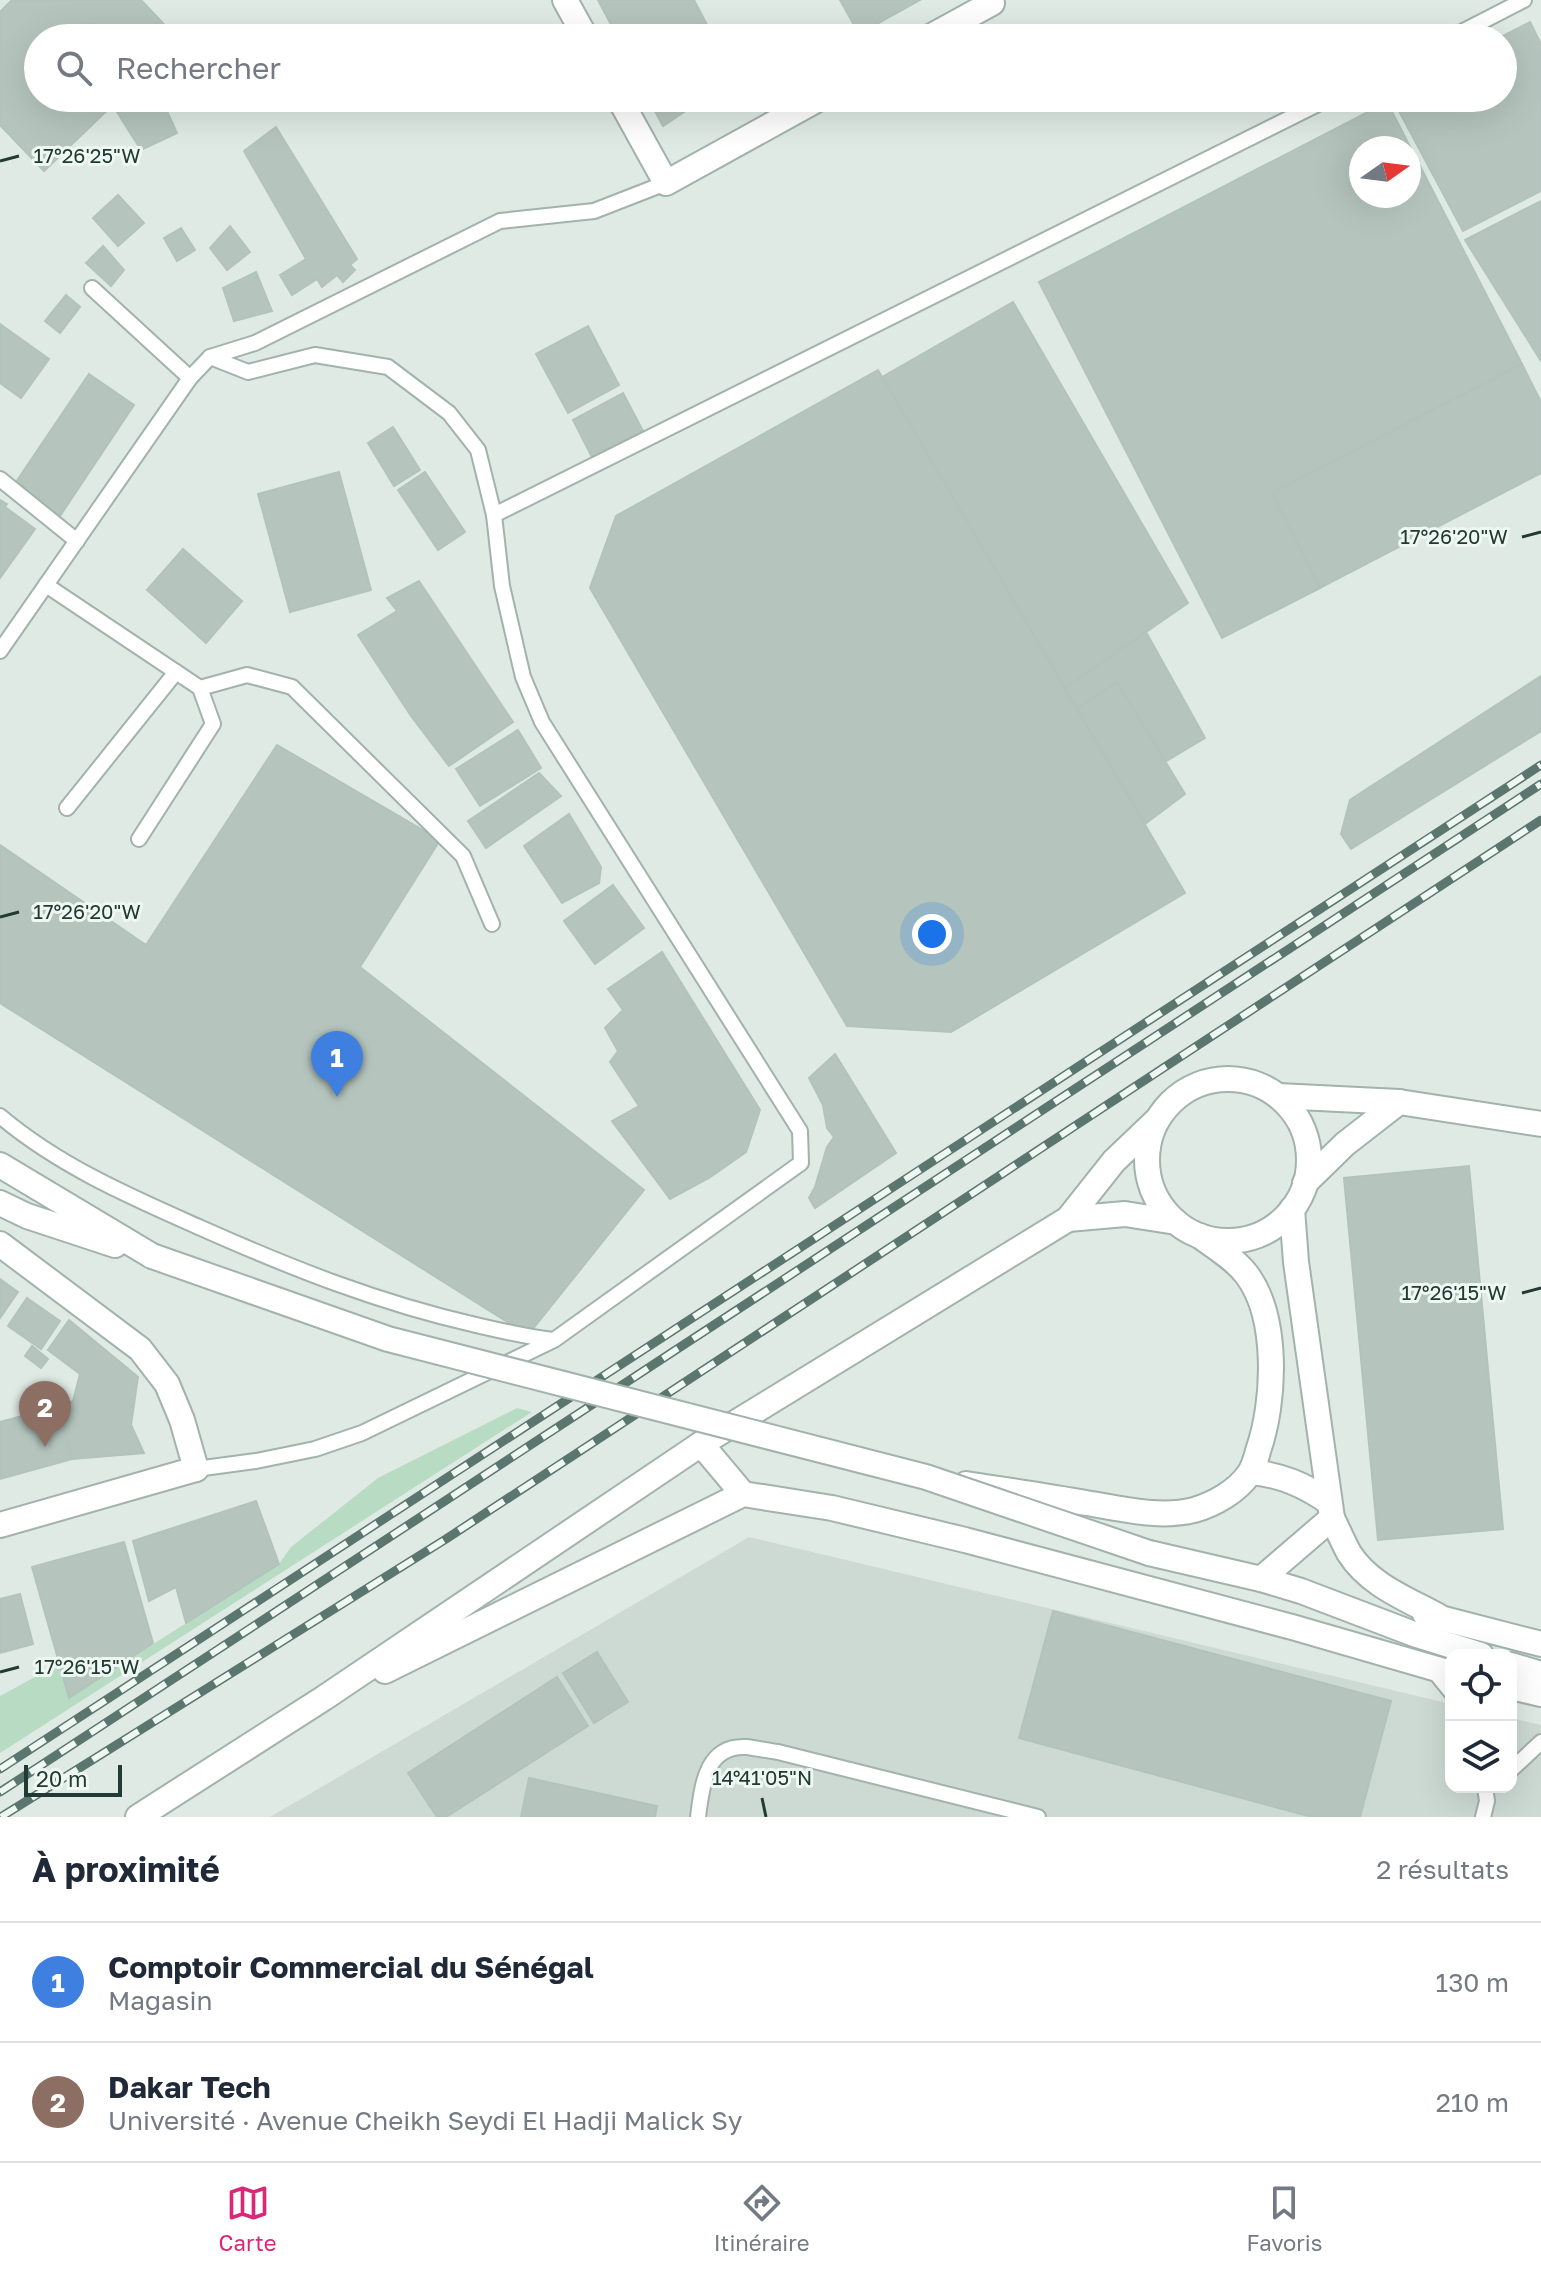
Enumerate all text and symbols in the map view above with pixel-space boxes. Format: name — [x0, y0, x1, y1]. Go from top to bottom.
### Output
search box — [24, 24, 1517, 112]
icon: search — [52, 46, 96, 90]
text: Rechercher — [116, 50, 281, 86]
north arrow — [1349, 136, 1421, 208]
text: 17°26'25"W — [34, 143, 140, 167]
text: 17°26'20"W — [1400, 524, 1508, 548]
text: 17°26'20"W — [33, 899, 141, 923]
your location — [912, 914, 952, 954]
pin: 1 — [311, 1031, 363, 1097]
text: 17°26'15"W — [1402, 1280, 1506, 1304]
pin: 2 — [19, 1381, 71, 1447]
map controls — [1445, 1649, 1517, 1793]
button: locate — [1445, 1649, 1517, 1721]
text: 17°26'15"W — [35, 1654, 139, 1678]
button: layers — [1445, 1721, 1517, 1793]
scale bar — [24, 1761, 122, 1797]
text: 20 m — [36, 1765, 87, 1792]
text: 14°41'05"N — [712, 1765, 812, 1789]
text: À proximité — [32, 1849, 220, 1889]
text: 2 résultats — [1376, 1854, 1509, 1885]
text: Comptoir Commercial du Sénégal — [108, 1949, 594, 1985]
text: 1 — [51, 1967, 65, 1998]
text: 130 m — [1436, 1967, 1509, 1998]
text: Magasin — [108, 1985, 212, 2016]
text: Dakar Tech — [108, 2069, 271, 2105]
text: 2 — [50, 2087, 66, 2118]
text: 210 m — [1436, 2087, 1509, 2118]
text: Université · Avenue Cheikh Seydi El Hadji Malick Sy — [108, 2105, 742, 2136]
tab: Carte — [219, 2181, 277, 2256]
tab: Itinéraire — [714, 2181, 809, 2256]
tab: Favoris — [1247, 2181, 1322, 2256]

